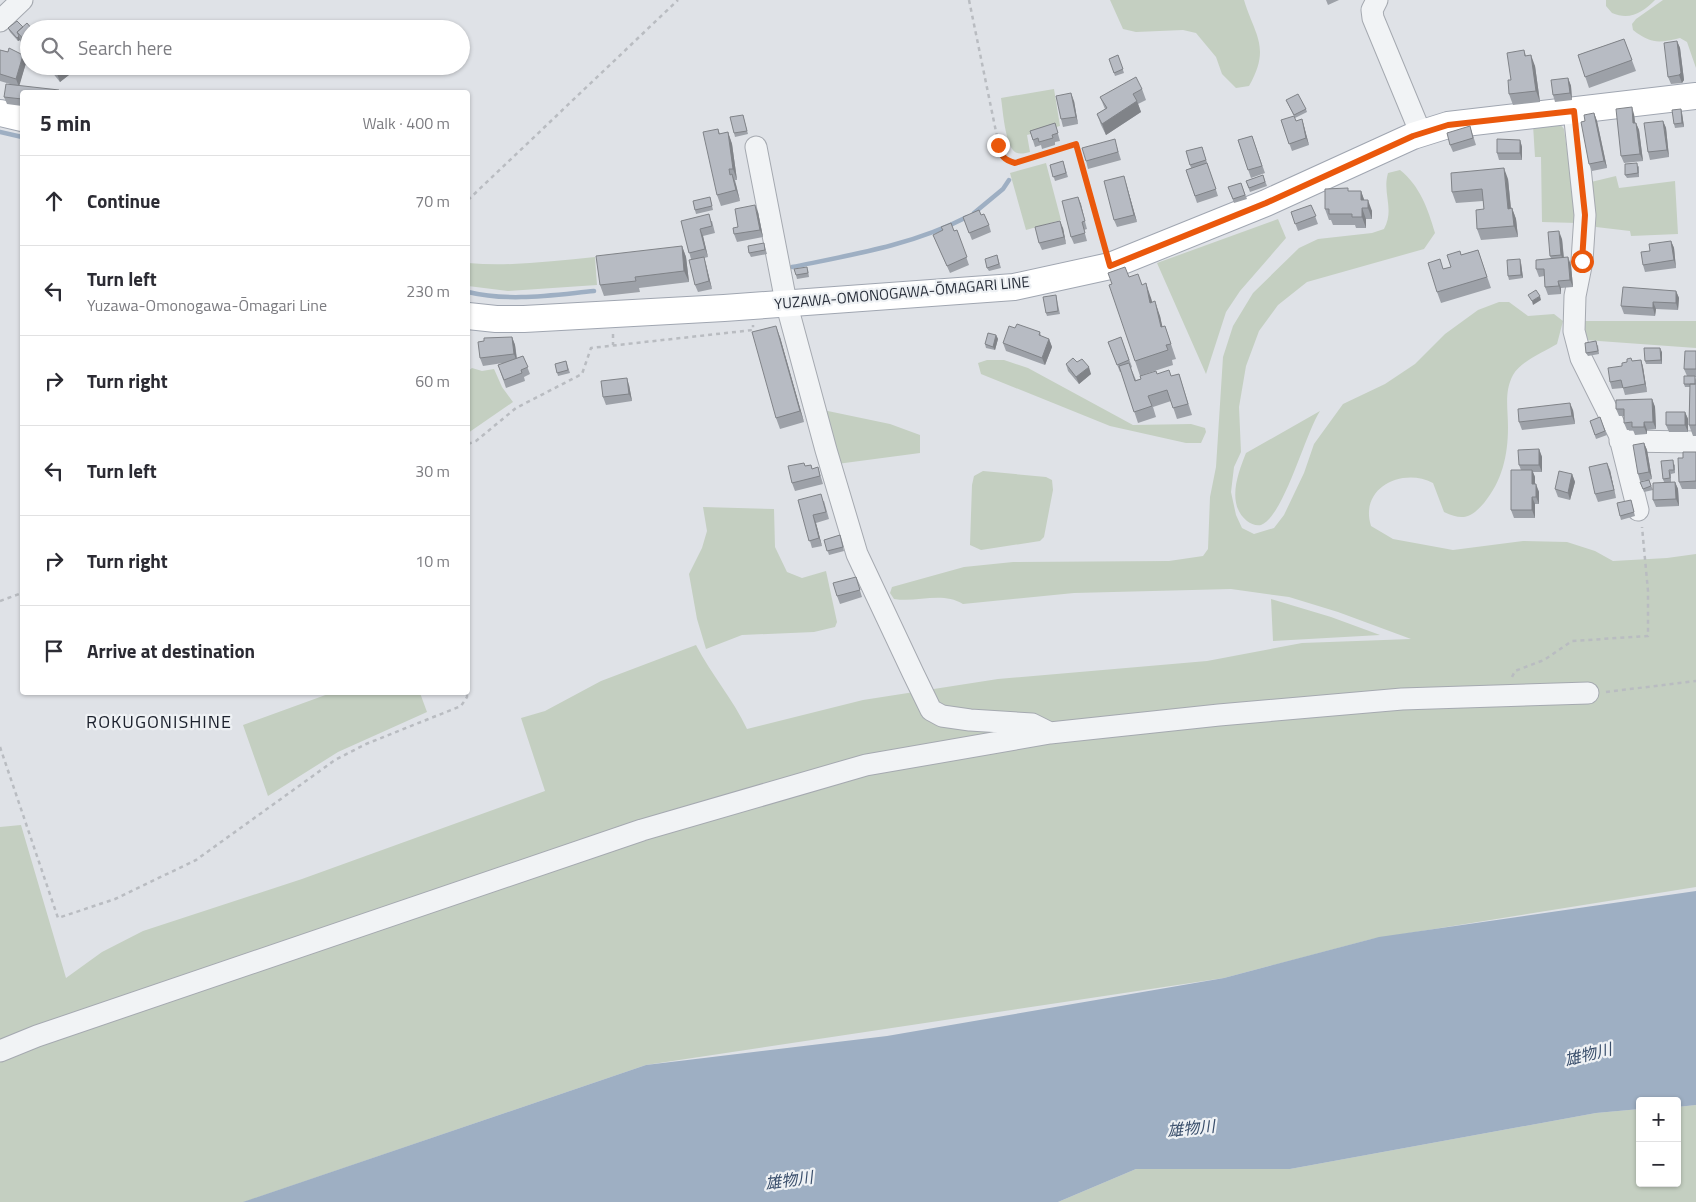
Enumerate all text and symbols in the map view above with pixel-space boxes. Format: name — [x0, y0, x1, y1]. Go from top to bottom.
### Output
search box — [20, 20, 470, 75]
text: Search here — [78, 33, 172, 62]
icon: search — [38, 34, 66, 62]
text: 5 min — [40, 107, 91, 139]
text: Walk · 400 m — [362, 111, 450, 135]
route end — [987, 134, 1010, 157]
text: Continue — [87, 186, 160, 215]
icon: ahead — [40, 187, 68, 215]
text: 70 m — [415, 189, 450, 213]
route start — [1571, 250, 1594, 273]
text: Turn left — [87, 264, 157, 293]
street label: YUZAWA-OMONOGAWA-ŌMAGARI LINE — [773, 270, 1031, 315]
icon: left — [40, 277, 68, 305]
text: 230 m — [406, 279, 450, 303]
text: Yuzawa-Omonogawa-Ōmagari Line — [87, 293, 327, 317]
text: Turn right — [87, 366, 168, 395]
icon: right — [40, 367, 68, 395]
text: 60 m — [415, 369, 450, 393]
text: Turn left — [87, 456, 157, 485]
icon: left — [40, 457, 68, 485]
text: 30 m — [415, 459, 450, 483]
text: Turn right — [87, 546, 168, 575]
icon: right — [40, 547, 68, 575]
text: 10 m — [415, 549, 450, 573]
text: Arrive at destination — [87, 636, 255, 665]
icon: arrive — [40, 637, 68, 665]
district label: ROKUGONISHINE — [86, 708, 232, 735]
water label: 雄物川 — [1562, 1036, 1616, 1071]
map controls — [1636, 1097, 1681, 1187]
button: + — [1636, 1097, 1681, 1142]
water label: 雄物川 — [1166, 1113, 1218, 1142]
button: − — [1636, 1142, 1681, 1187]
water label: 雄物川 — [764, 1164, 816, 1195]

